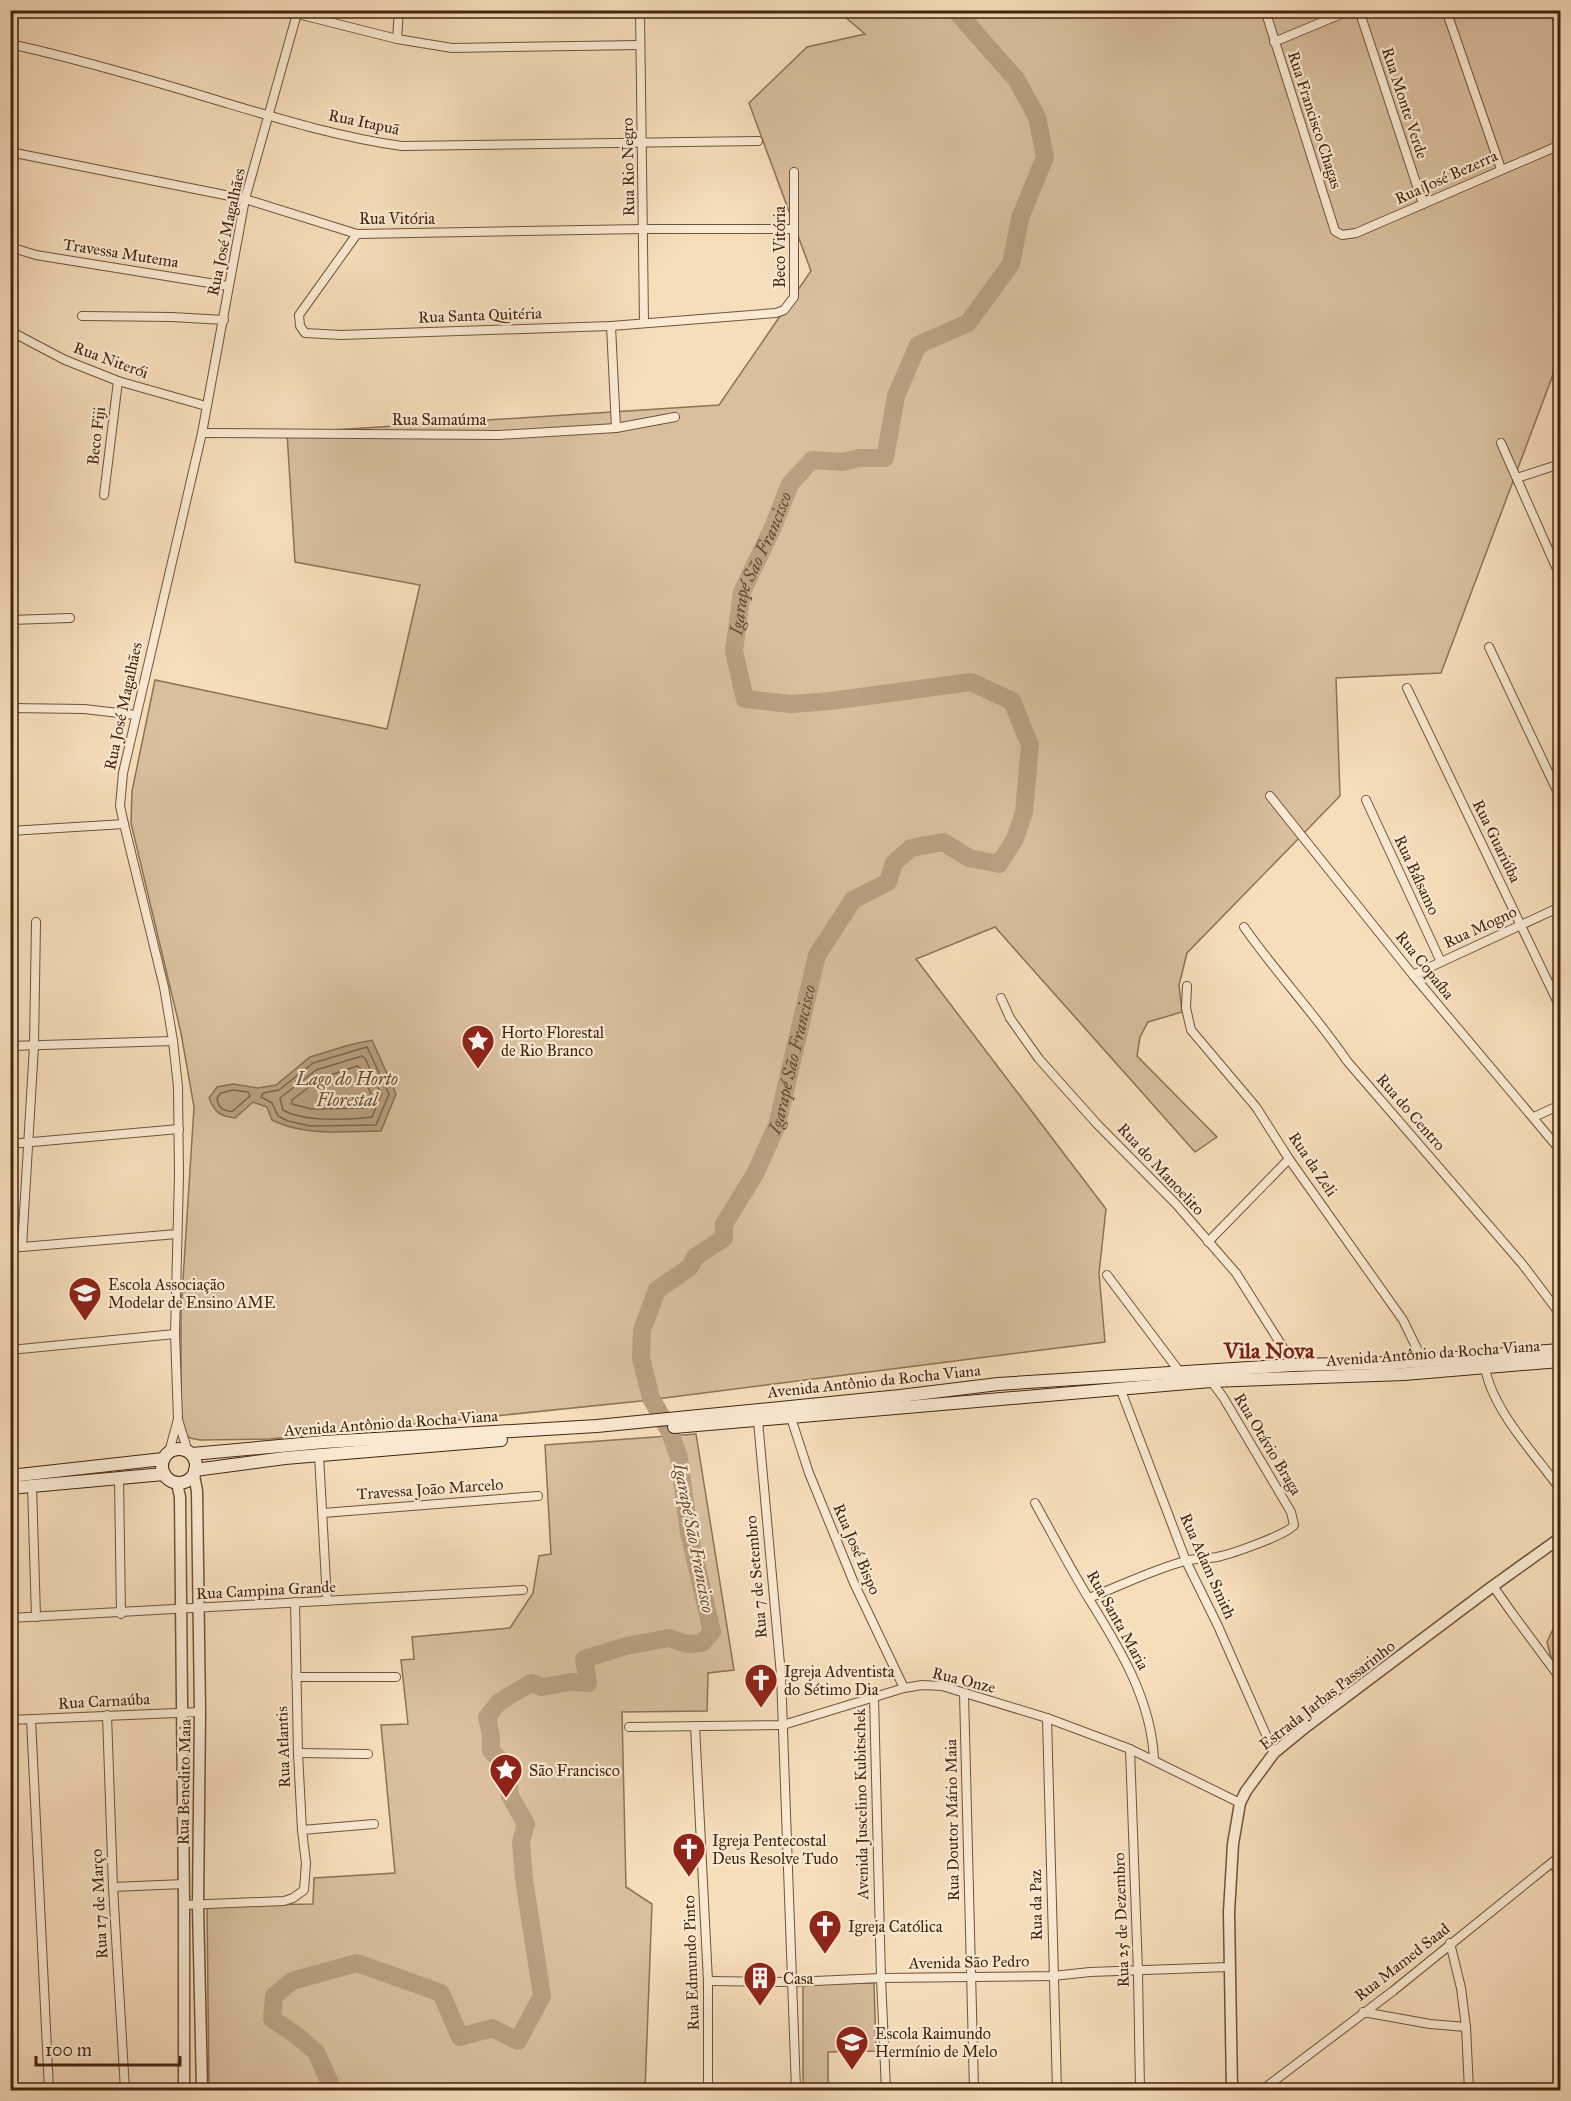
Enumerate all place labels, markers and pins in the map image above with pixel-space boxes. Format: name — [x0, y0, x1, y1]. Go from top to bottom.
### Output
place icon: Horto Florestal de Rio Branco — [460, 1023, 496, 1070]
place label: Horto Florestal de Rio Branco — [501, 1023, 605, 1060]
school or university icon: Escola Associação Modelar de Ensino AME — [67, 1275, 103, 1322]
place label: Escola Associação Modelar de Ensino AME — [108, 1275, 275, 1312]
church icon: Igreja Adventista do Sétimo Dia — [743, 1662, 779, 1709]
place label: Igreja Adventista do Sétimo Dia — [784, 1662, 895, 1699]
place icon: São Francisco — [488, 1752, 524, 1799]
place label: São Francisco — [529, 1761, 620, 1780]
church icon: Igreja Pentecostal Deus Resolve Tudo — [671, 1831, 707, 1878]
place label: Igreja Pentecostal Deus Resolve Tudo — [712, 1831, 838, 1868]
church icon: Igreja Católica — [807, 1908, 843, 1955]
place label: Igreja Católica — [848, 1917, 943, 1937]
building icon: Casa — [742, 1960, 778, 2007]
place label: Casa — [783, 1969, 814, 1988]
school or university icon: Escola Raimundo Hermínio de Melo — [834, 2024, 870, 2071]
place label: Escola Raimundo Hermínio de Melo — [875, 2024, 997, 2061]

